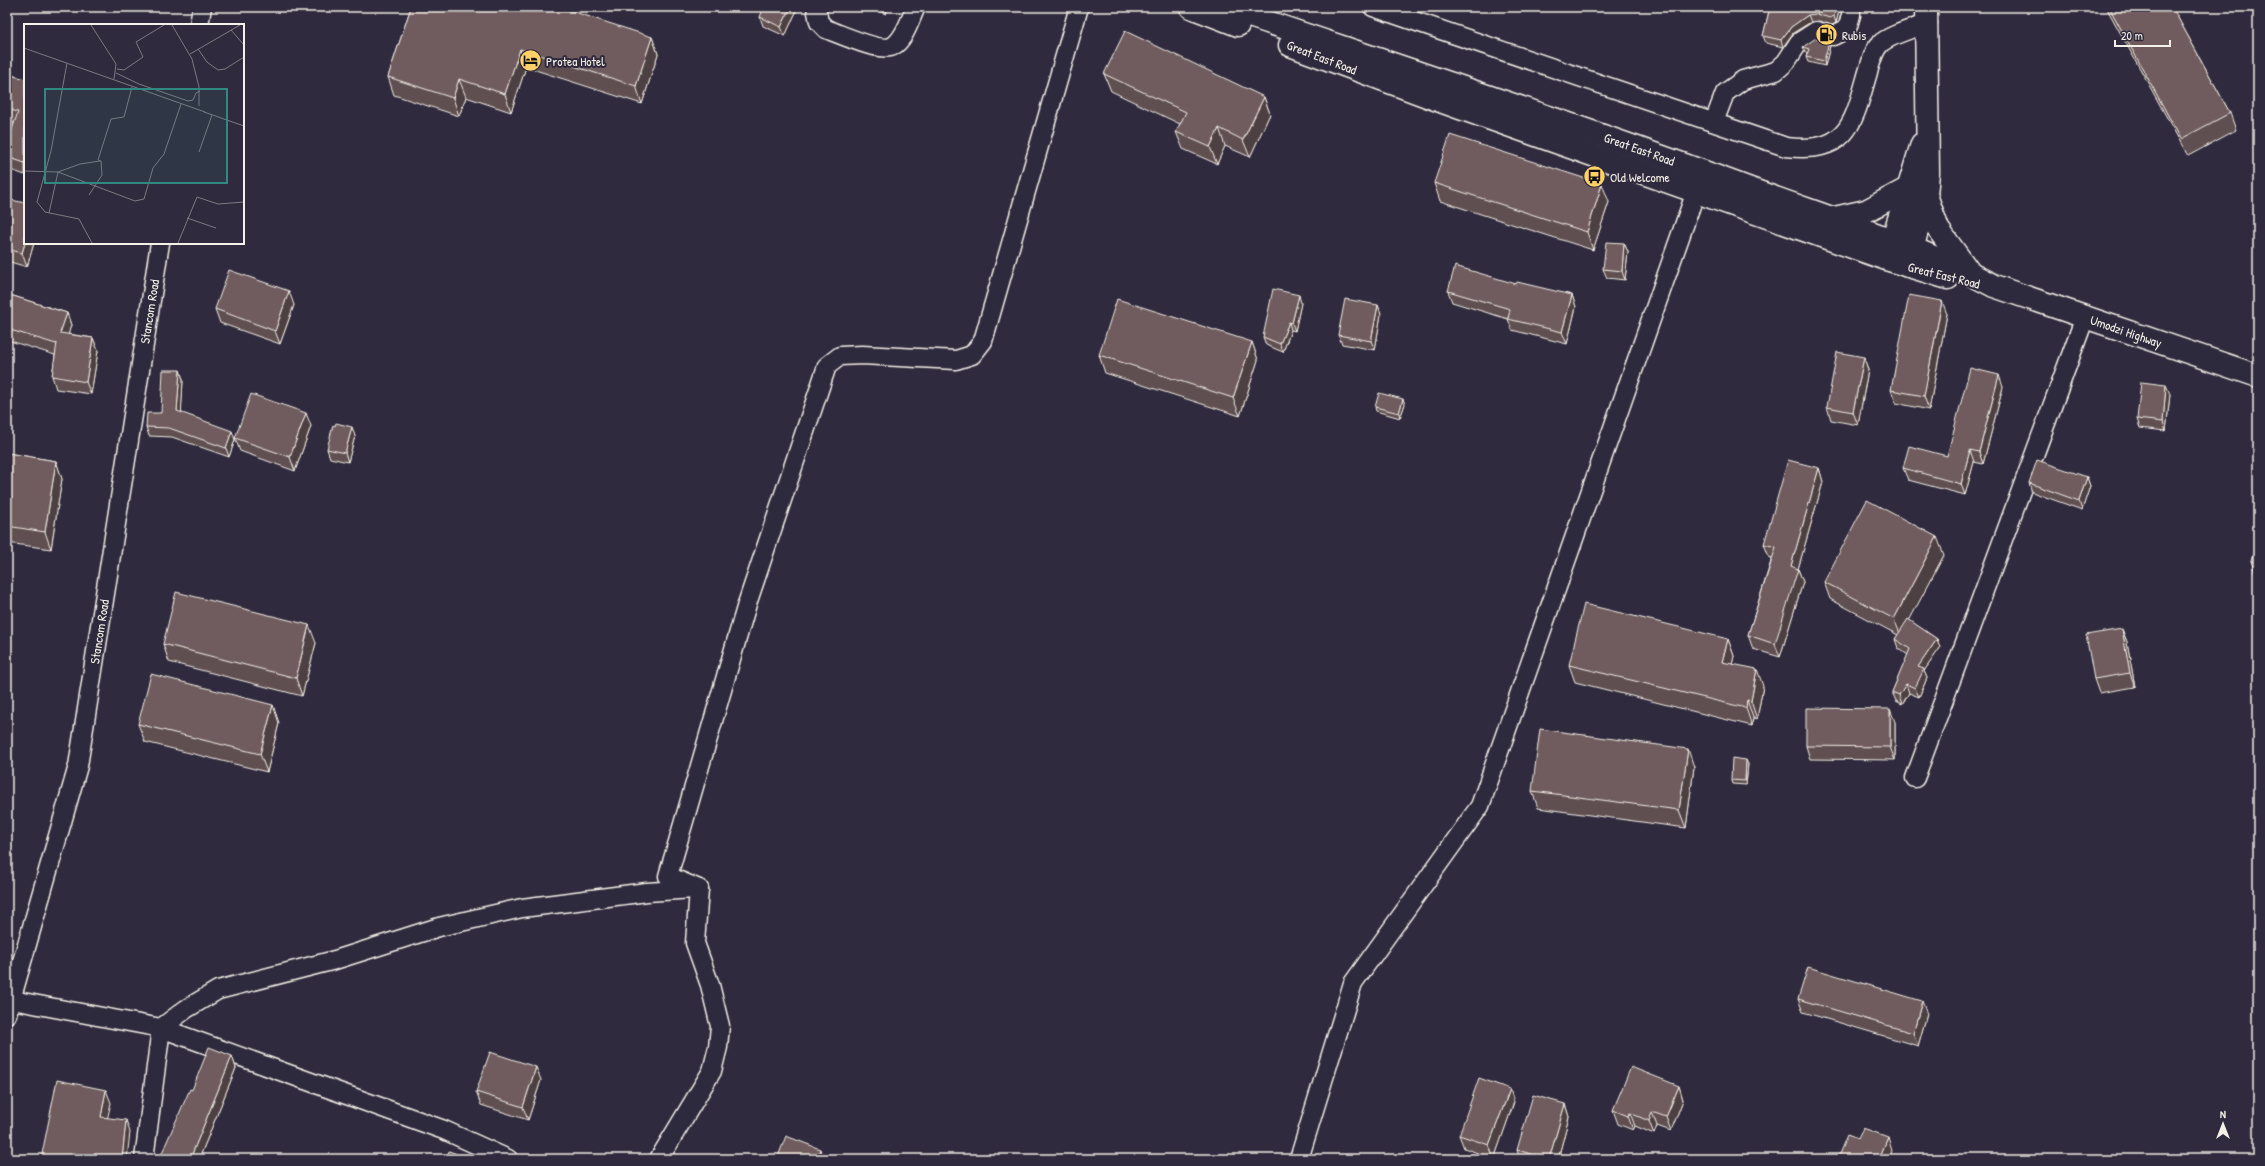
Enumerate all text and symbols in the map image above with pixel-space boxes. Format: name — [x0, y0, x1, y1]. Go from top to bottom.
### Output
fuel station icon: Rubis — [1813, 22, 1839, 48]
scale bar — [2115, 22, 2170, 48]
inset map — [24, 24, 244, 244]
place label: Rubis — [1842, 26, 1866, 44]
text: 20 m — [2121, 27, 2143, 44]
street label: Great East Road — [1284, 35, 1360, 79]
hotel icon: Protea Hotel — [518, 48, 544, 74]
place label: Protea Hotel — [546, 52, 605, 70]
street label: Great East Road — [1602, 128, 1677, 170]
bus stop icon: Old Welcome — [1581, 164, 1607, 190]
place label: Old Welcome — [1610, 168, 1670, 186]
street label: Great East Road — [1906, 257, 1982, 293]
street label: Stancom Road — [135, 278, 163, 345]
street label: Umodzi Highway — [2088, 310, 2165, 352]
street label: Stancom Road — [85, 598, 113, 665]
north arrow — [2203, 1104, 2243, 1144]
text: N — [2220, 1107, 2226, 1121]

